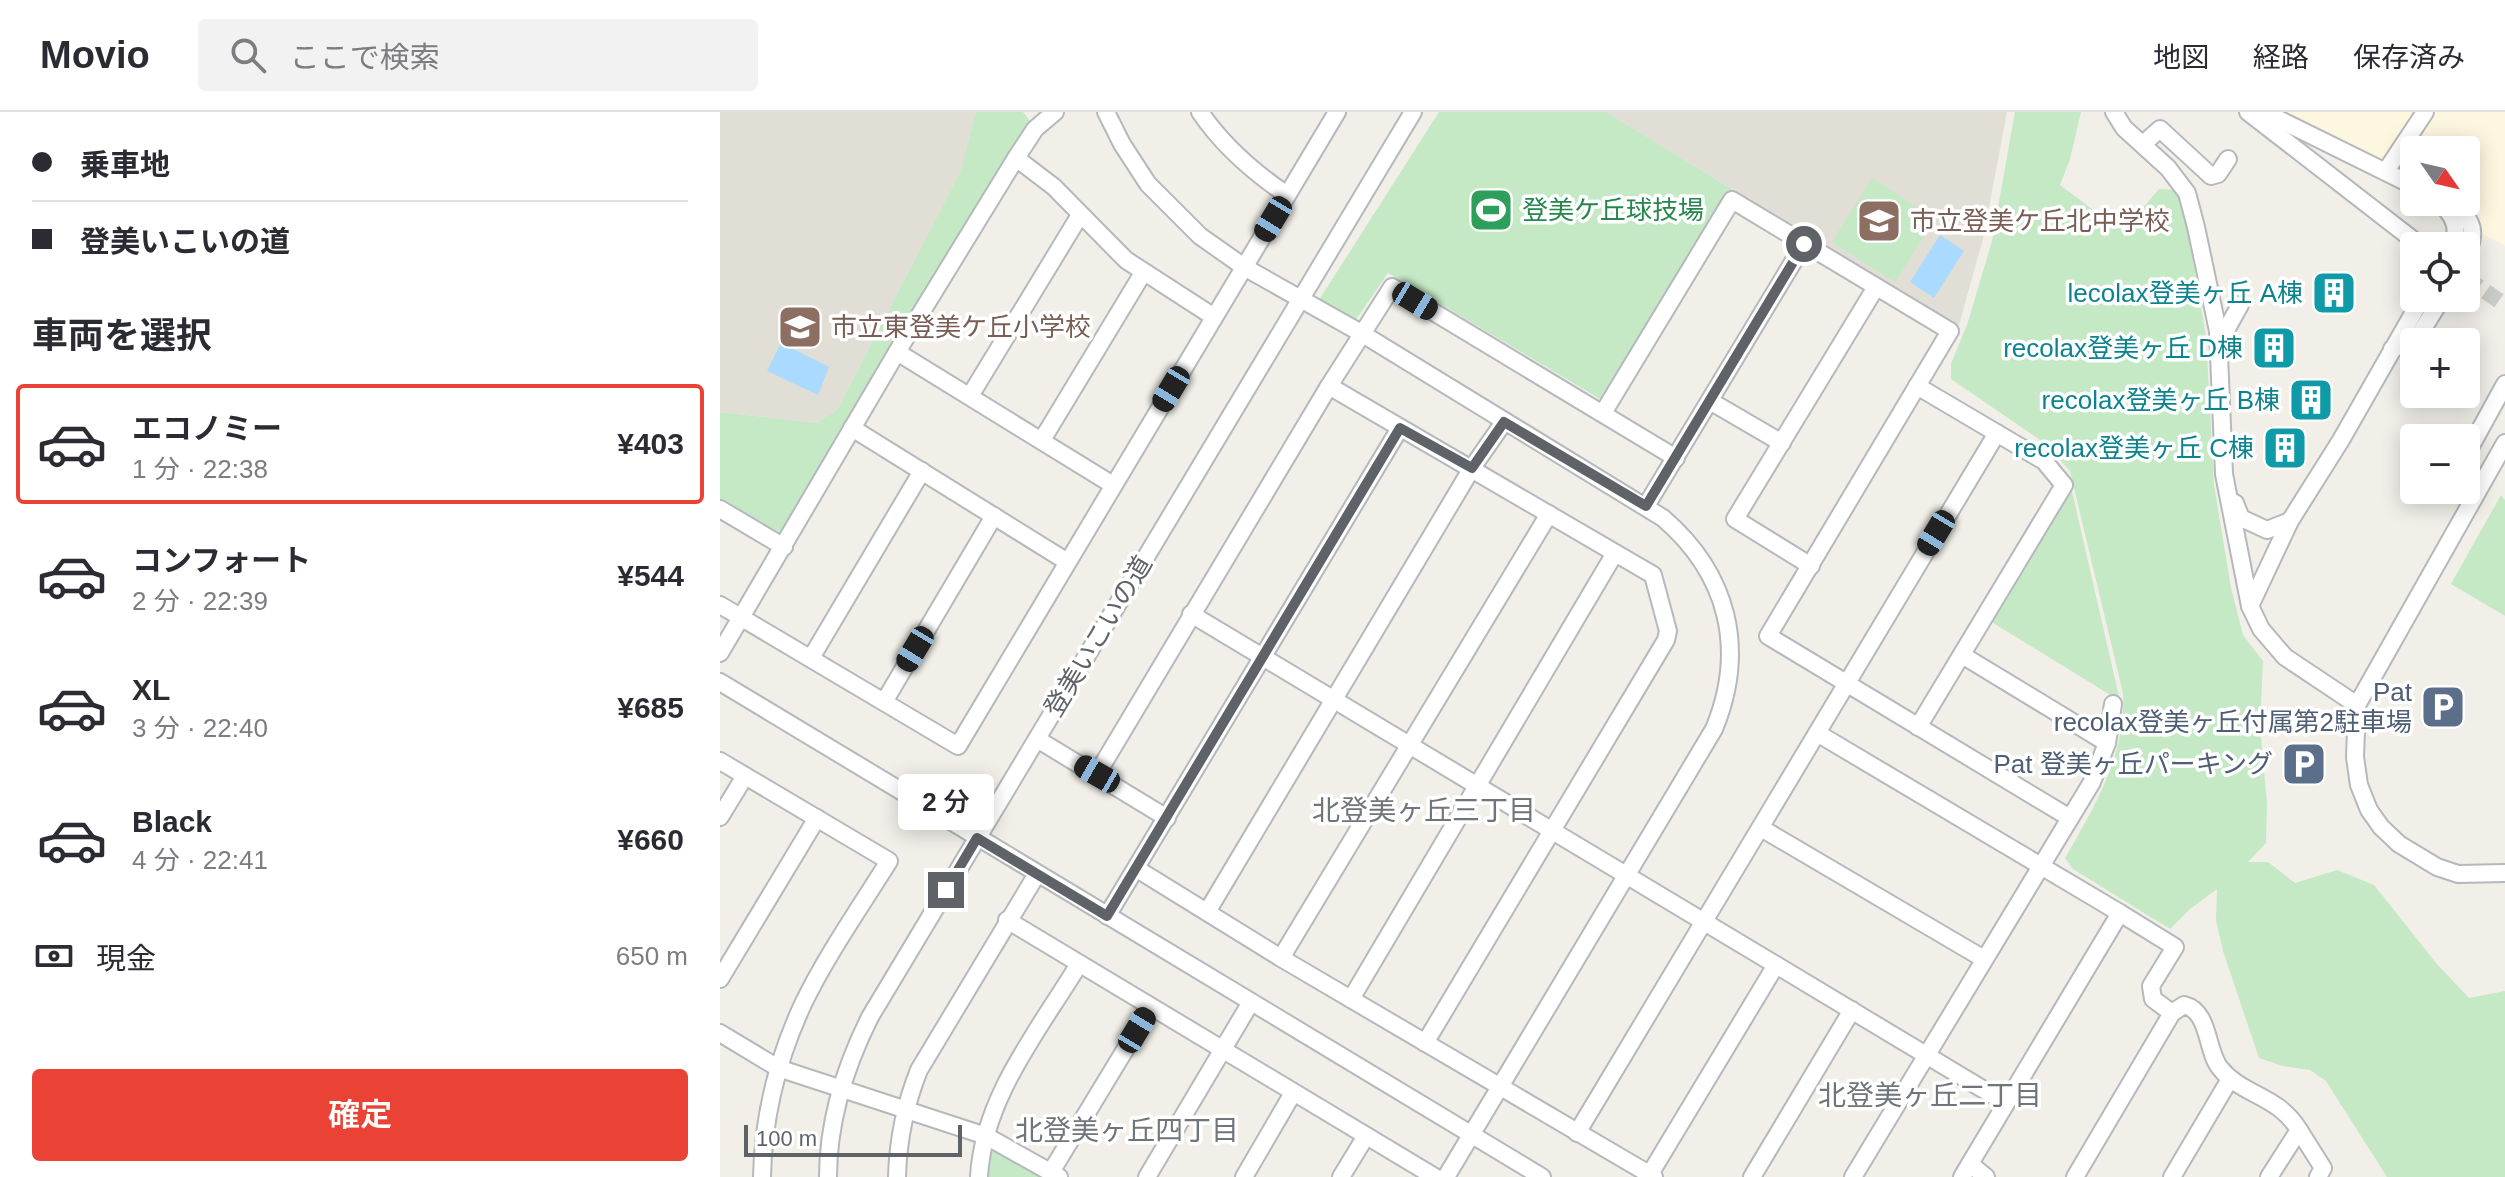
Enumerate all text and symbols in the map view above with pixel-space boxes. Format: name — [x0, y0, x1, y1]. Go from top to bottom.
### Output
search box — [198, 19, 758, 91]
icon: search — [226, 33, 270, 77]
text: Movio — [40, 34, 150, 76]
text: ここで検索 — [290, 41, 440, 74]
text: 地図 — [2153, 42, 2209, 73]
text: 経路 — [2253, 42, 2309, 73]
text: 保存済み — [2353, 42, 2465, 73]
north arrow — [2400, 136, 2480, 216]
map controls — [2400, 136, 2480, 504]
text: 乗車地 — [80, 148, 170, 181]
sports icon: 登美ケ丘球技場 — [1467, 186, 1515, 234]
car — [1250, 192, 1296, 246]
place label: 登美ケ丘球技場 — [1522, 195, 1704, 225]
school or university icon: 市立登美ケ丘北中学校 — [1855, 197, 1903, 245]
place label: 市立登美ケ丘北中学校 — [1910, 206, 2170, 236]
text: 登美いこいの道 — [80, 225, 290, 258]
route start — [1786, 226, 1822, 262]
button: locate — [2400, 232, 2480, 312]
building icon: lecolax登美ヶ丘 A棟 — [2310, 269, 2358, 317]
car — [1388, 278, 1442, 324]
place label: lecolax登美ヶ丘 A棟 — [2068, 278, 2303, 308]
school or university icon: 市立東登美ケ丘小学校 — [776, 303, 824, 351]
place label: 市立東登美ケ丘小学校 — [831, 312, 1091, 342]
text: 車両を選択 — [32, 315, 212, 356]
building icon: recolax登美ヶ丘 D棟 — [2250, 324, 2298, 372]
button: + — [2400, 328, 2480, 408]
place label: recolax登美ヶ丘 D棟 — [2003, 333, 2243, 363]
car — [1148, 362, 1194, 416]
building icon: recolax登美ヶ丘 B棟 — [2287, 376, 2335, 424]
place label: recolax登美ヶ丘 B棟 — [2042, 385, 2280, 415]
icon: car — [36, 408, 108, 480]
text: エコノミー — [132, 412, 282, 445]
building icon: recolax登美ヶ丘 C棟 — [2261, 424, 2309, 472]
button: − — [2400, 424, 2480, 504]
text: ¥403 — [617, 427, 684, 460]
place label: recolax登美ヶ丘 C棟 — [2014, 433, 2254, 463]
text: 1 分 · 22:38 — [132, 454, 268, 484]
car — [1913, 506, 1959, 560]
icon: car — [36, 540, 108, 612]
text: コンフォート — [132, 544, 311, 577]
street label: 登美いこいの道 — [1038, 550, 1158, 722]
text: ¥544 — [617, 559, 684, 592]
text: 2 分 · 22:39 — [132, 586, 268, 616]
car — [892, 622, 938, 676]
icon: car — [36, 672, 108, 744]
text: XL — [132, 673, 170, 706]
place label: Pat recolax登美ヶ丘付属第2駐車場 — [2054, 677, 2413, 737]
parking icon: Pat recolax登美ヶ丘付属第2駐車場 — [2419, 683, 2467, 731]
text: ¥685 — [617, 691, 684, 724]
text: 3 分 · 22:40 — [132, 713, 268, 743]
parking icon: Pat 登美ヶ丘パーキング — [2280, 740, 2328, 788]
place label: Pat 登美ヶ丘パーキング — [1994, 749, 2273, 779]
car — [1070, 752, 1124, 796]
callout: 2 分 — [898, 774, 994, 830]
text: 2 分 — [922, 787, 970, 817]
district label: 北登美ヶ丘三丁目 — [1312, 795, 1536, 826]
icon: car — [36, 804, 108, 876]
text: Black — [132, 805, 212, 838]
text: ¥660 — [617, 823, 684, 856]
text: 4 分 · 22:41 — [132, 845, 268, 875]
route end — [928, 872, 964, 908]
icon: cash — [32, 934, 76, 978]
text: 650 m — [616, 941, 688, 971]
text: 現金 — [96, 942, 156, 975]
car — [1114, 1003, 1160, 1057]
button: 確定 — [32, 1069, 688, 1161]
district label: 北登美ヶ丘二丁目 — [1818, 1080, 2042, 1111]
district label: 北登美ヶ丘四丁目 — [1015, 1115, 1239, 1146]
scale bar — [744, 1121, 962, 1157]
text: 100 m — [756, 1126, 817, 1151]

